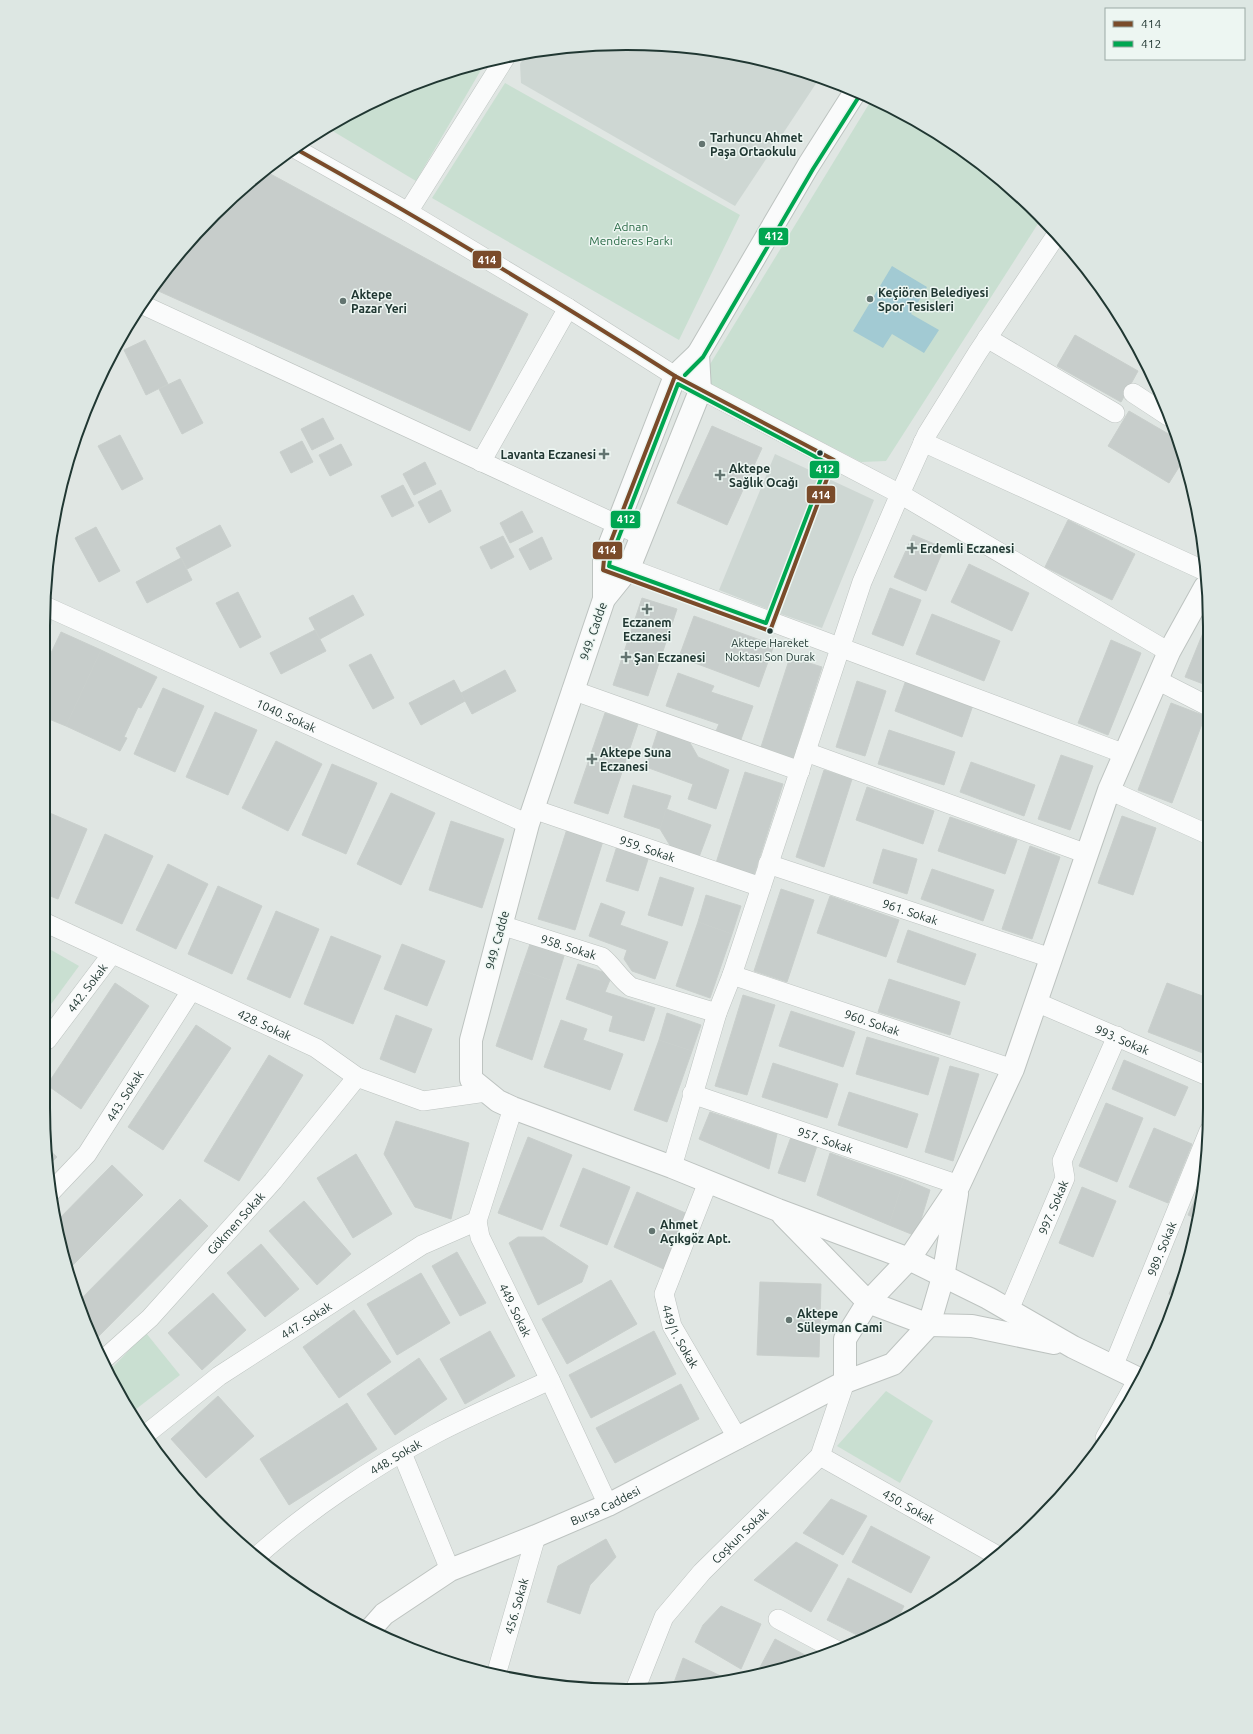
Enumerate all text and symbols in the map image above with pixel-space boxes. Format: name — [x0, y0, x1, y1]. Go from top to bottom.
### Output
legend — [1105, 8, 1245, 60]
text: 414 — [1141, 17, 1162, 30]
text: 412 — [1141, 37, 1161, 50]
place label: Tarhuncu Ahmet Paşa Ortaokulu — [710, 131, 803, 160]
marker: Tarhuncu Ahmet Paşa Ortaokulu — [697, 139, 707, 149]
park label: Adnan Menderes Parkı — [589, 220, 673, 247]
line badge: 412 — [758, 227, 789, 246]
text: 412 — [765, 230, 783, 242]
line badge: 414 — [472, 250, 502, 269]
text: 414 — [478, 254, 496, 266]
place label: Keçiören Belediyesi Spor Tesisleri — [878, 286, 989, 313]
place label: Aktepe Pazar Yeri — [351, 288, 407, 315]
marker: Keçiören Belediyesi Spor Tesisleri — [865, 294, 875, 304]
marker: Aktepe Pazar Yeri — [338, 296, 348, 306]
place label: Lavanta Eczanesi — [501, 448, 596, 461]
unlabelled marker — [815, 448, 825, 458]
marker: Lavanta Eczanesi — [599, 449, 609, 459]
line badge: 412 — [809, 460, 840, 479]
place label: Aktepe Sağlık Ocağı — [729, 462, 798, 489]
text: 412 — [816, 463, 834, 475]
marker: Aktepe Sağlık Ocağı — [714, 469, 726, 481]
line badge: 414 — [806, 485, 836, 504]
text: 414 — [812, 489, 830, 501]
line badge: 412 — [610, 510, 641, 529]
text: 412 — [617, 513, 635, 525]
line badge: 414 — [592, 541, 623, 560]
place label: Erdemli Eczanesi — [920, 542, 1014, 555]
marker: Erdemli Eczanesi — [907, 543, 917, 553]
text: 414 — [598, 544, 616, 556]
street label: 949. Cadde — [577, 600, 609, 662]
marker: Eczanem Eczanesi — [642, 604, 652, 614]
place label: Eczanem Eczanesi — [622, 616, 672, 643]
marker: Aktepe Hareket Noktası Son Durak — [765, 626, 775, 636]
place label: Aktepe Hareket Noktası Son Durak — [725, 637, 816, 663]
place label: Şan Eczanesi — [634, 651, 705, 666]
marker: Şan Eczanesi — [621, 652, 631, 662]
street label: 1040. Sokak — [254, 696, 319, 734]
place label: Aktepe Suna Eczanesi — [600, 746, 671, 773]
marker: Aktepe Suna Eczanesi — [587, 754, 597, 764]
street label: 959. Sokak — [618, 833, 677, 864]
street label: 961. Sokak — [881, 896, 940, 927]
street label: 949. Cadde — [483, 909, 511, 971]
street label: 958. Sokak — [539, 932, 598, 961]
street label: 442. Sokak — [64, 960, 109, 1014]
street label: 428. Sokak — [236, 1006, 294, 1042]
street label: 960. Sokak — [843, 1007, 902, 1037]
street label: 993. Sokak — [1093, 1022, 1151, 1057]
street label: 443. Sokak — [103, 1068, 145, 1123]
street label: 957. Sokak — [796, 1124, 855, 1155]
street label: 997. Sokak — [1035, 1178, 1070, 1236]
street label: Gökmen Sokak — [204, 1189, 267, 1257]
place label: Ahmet Açıkgöz Apt. — [660, 1218, 731, 1247]
street label: 989. Sokak — [1144, 1219, 1178, 1278]
marker: Ahmet Açıkgöz Apt. — [647, 1226, 657, 1236]
street label: 449. Sokak — [497, 1281, 534, 1339]
street label: 447. Sokak — [278, 1299, 334, 1341]
street label: 449/1. Sokak — [660, 1303, 701, 1370]
place label: Aktepe Süleyman Cami — [797, 1307, 882, 1334]
marker: Aktepe Süleyman Cami — [784, 1315, 794, 1325]
street label: 448. Sokak — [367, 1436, 423, 1477]
street label: Bursa Caddesi — [568, 1483, 642, 1527]
street label: 450. Sokak — [881, 1486, 937, 1526]
street label: Coşkun Sokak — [709, 1505, 770, 1566]
street label: 456. Sokak — [502, 1576, 530, 1635]

